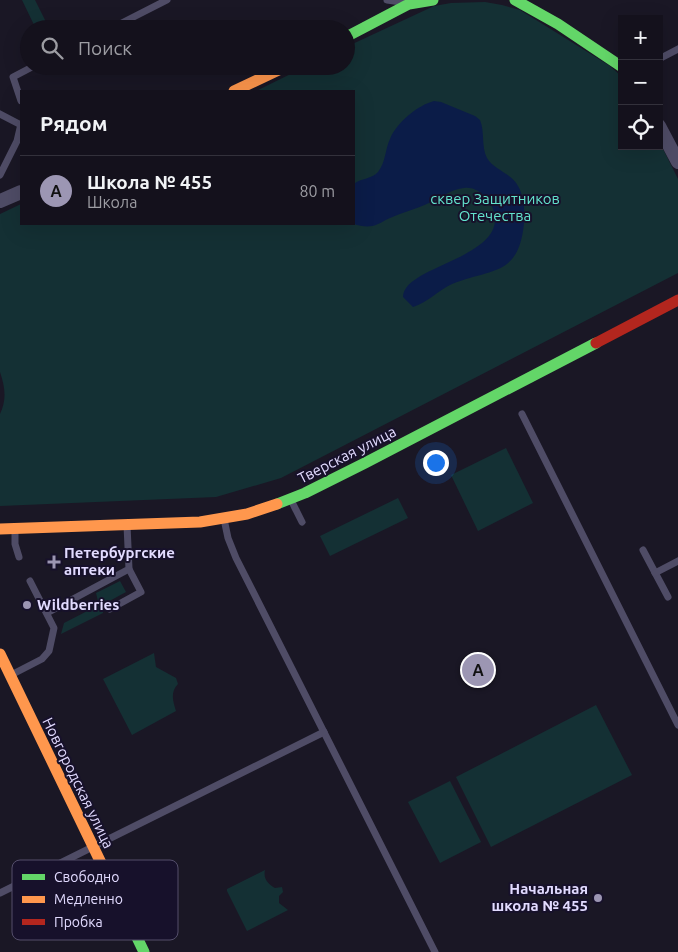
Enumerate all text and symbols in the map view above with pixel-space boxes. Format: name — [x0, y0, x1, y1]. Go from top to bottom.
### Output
map controls — [618, 15, 663, 150]
button: + — [618, 15, 663, 60]
search box — [20, 20, 355, 75]
icon: search — [38, 34, 66, 62]
text: Поиск — [78, 37, 132, 59]
button: − — [618, 60, 663, 105]
button: locate — [618, 105, 663, 150]
text: Рядом — [40, 111, 108, 135]
text: Школа № 455 — [87, 171, 212, 193]
text: A — [50, 182, 62, 200]
text: 80 m — [299, 182, 335, 200]
park label: сквер Защитников Отечества — [430, 190, 560, 224]
text: Школа — [87, 193, 137, 211]
street label: Тверская улица — [295, 423, 399, 487]
your location — [423, 450, 449, 476]
place label: Петербургские аптеки — [64, 544, 175, 578]
marker: Петербургские аптеки — [48, 556, 60, 568]
place label: Wildberries — [37, 596, 119, 613]
marker: Wildberries — [21, 599, 33, 611]
pin: A — [462, 651, 494, 689]
street label: Новгородская улица — [39, 715, 118, 851]
legend — [12, 860, 178, 940]
text: Свободно — [54, 869, 119, 885]
place label: Начальная школа № 455 — [492, 880, 588, 914]
text: Медленно — [54, 891, 123, 907]
marker: Начальная школа № 455 — [592, 892, 604, 904]
text: Пробка — [54, 914, 103, 930]

